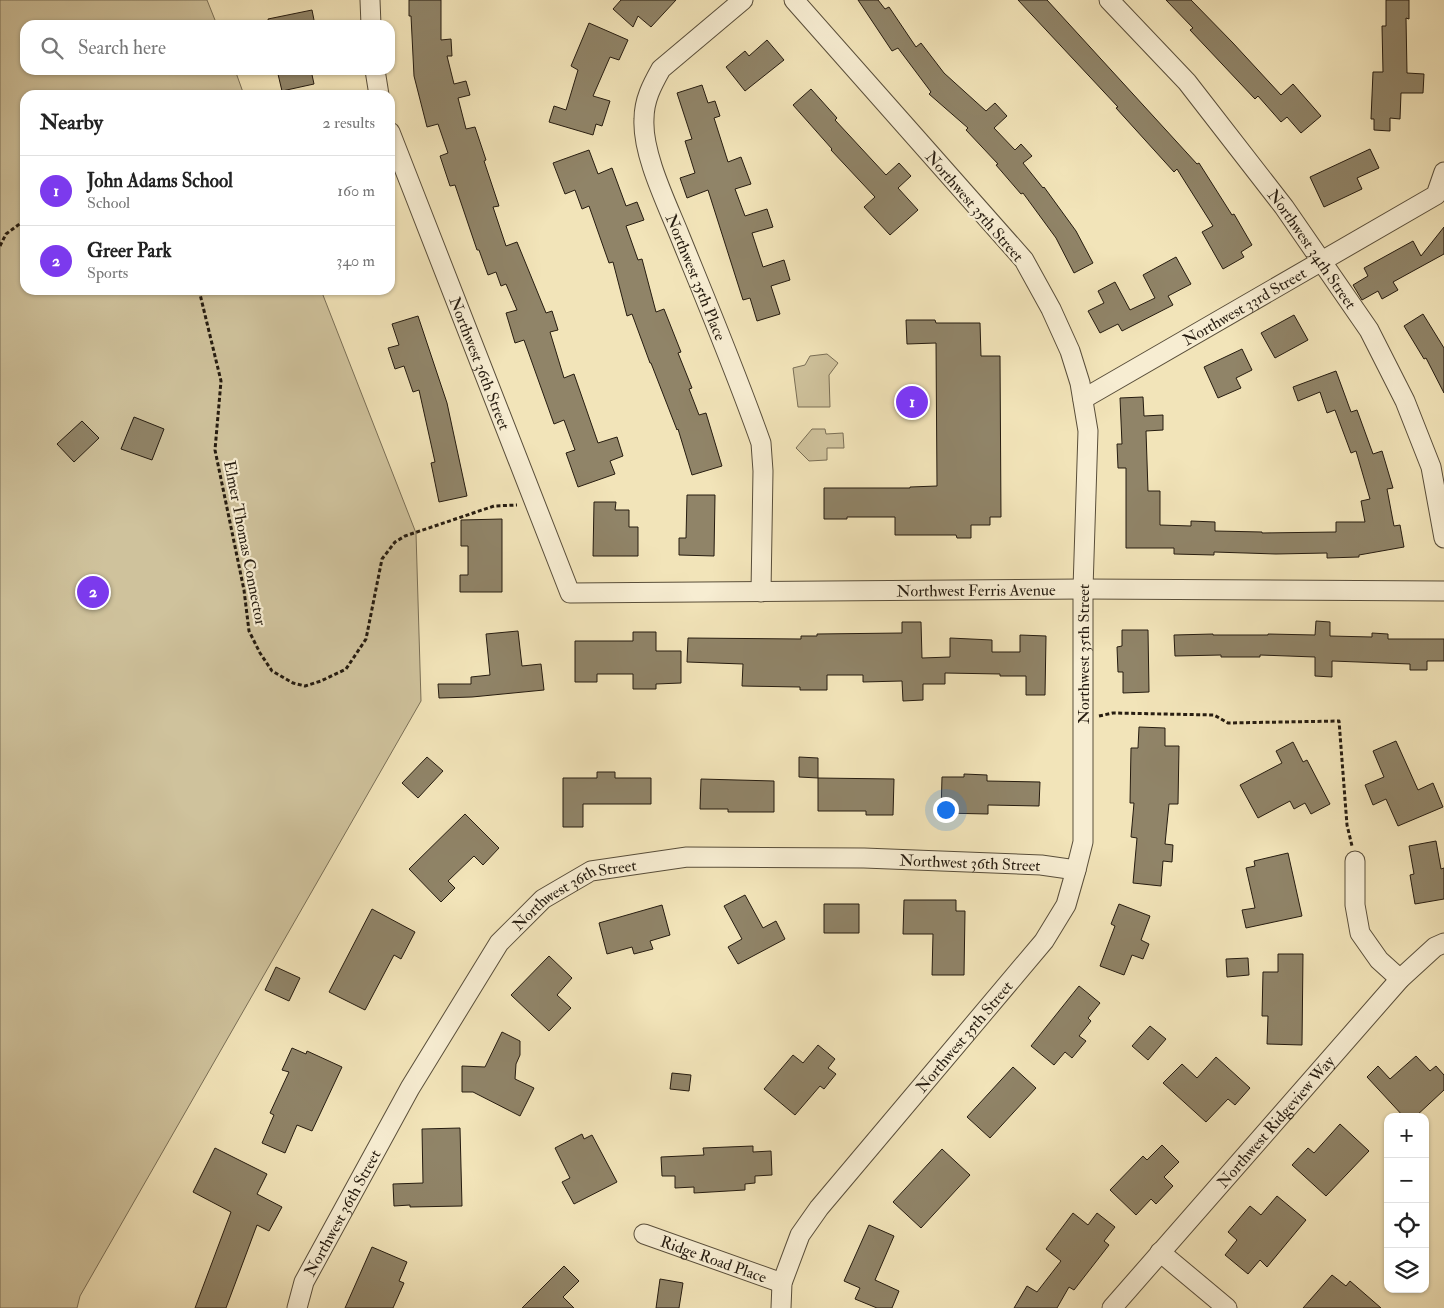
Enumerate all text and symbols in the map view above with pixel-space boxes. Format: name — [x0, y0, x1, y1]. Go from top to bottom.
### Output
search box — [20, 20, 395, 75]
icon: search — [38, 34, 66, 62]
text: Search here — [78, 36, 166, 60]
text: Nearby — [40, 109, 103, 136]
text: 2 results — [322, 113, 375, 133]
street label: Northwest 35th Street — [921, 147, 1028, 266]
text: John Adams School — [87, 169, 233, 193]
text: 1 — [53, 181, 59, 201]
text: 160 m — [337, 181, 375, 201]
street label: Northwest 34th Street — [1263, 185, 1360, 313]
text: School — [87, 193, 130, 213]
street label: Northwest 35th Place — [661, 211, 730, 344]
text: Greer Park — [87, 239, 172, 263]
text: 2 — [52, 251, 60, 271]
text: 340 m — [336, 251, 375, 271]
text: Sports — [87, 263, 128, 283]
street label: Northwest 33rd Street — [1179, 263, 1310, 350]
street label: Northwest 36th Street — [444, 294, 514, 433]
pin: 1 — [896, 383, 928, 421]
street label: Elmer Thomas Connector — [219, 459, 271, 627]
pin: 2 — [77, 573, 109, 611]
street label: Northwest Ferris Avenue — [896, 580, 1056, 601]
street label: Northwest 35th Street — [1074, 584, 1094, 724]
your location — [933, 797, 959, 823]
street label: Northwest 36th Street — [899, 850, 1041, 876]
street label: Northwest 36th Street — [508, 855, 638, 935]
street label: Northwest 35th Street — [912, 977, 1017, 1097]
street label: Northwest Ridgeview Way — [1213, 1051, 1340, 1192]
map controls — [1384, 1113, 1429, 1293]
button: + — [1384, 1113, 1429, 1158]
street label: Northwest 36th Street — [300, 1146, 385, 1280]
button: − — [1384, 1158, 1429, 1203]
button: locate — [1384, 1203, 1429, 1248]
street label: Ridge Road Place — [658, 1232, 770, 1288]
button: layers — [1384, 1248, 1429, 1293]

